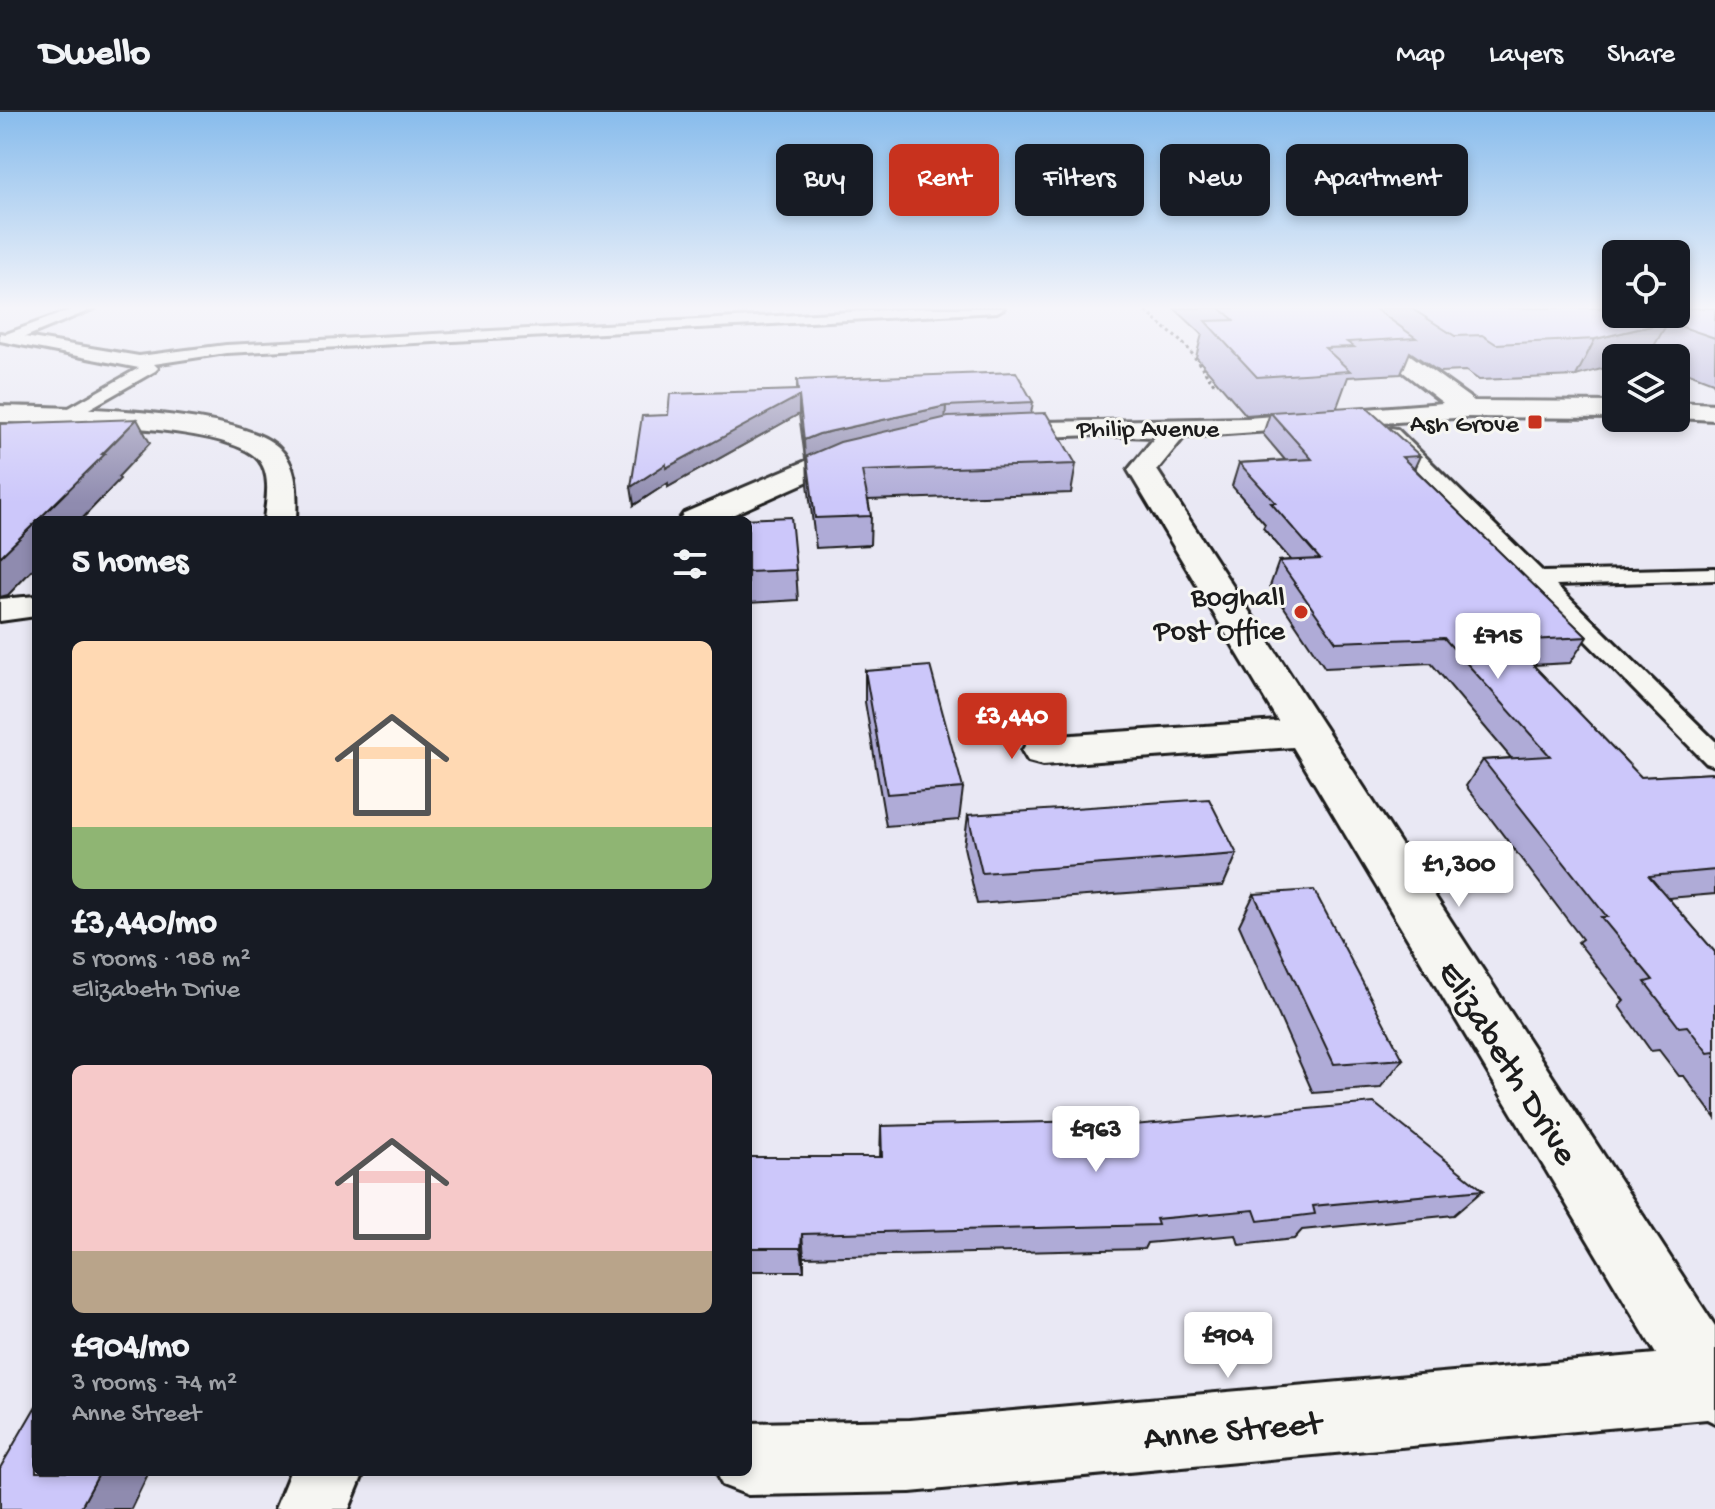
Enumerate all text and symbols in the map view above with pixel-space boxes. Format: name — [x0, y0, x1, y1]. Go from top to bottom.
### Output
text: Dwello — [40, 33, 150, 77]
text: Map — [1396, 39, 1445, 72]
text: Layers — [1489, 39, 1563, 72]
text: Share — [1607, 39, 1675, 72]
chip: Buy — [776, 144, 873, 216]
chip: Rent — [889, 144, 999, 216]
chip: Filters — [1015, 144, 1144, 216]
chip: New — [1160, 144, 1270, 216]
chip: Apartment — [1286, 144, 1468, 216]
map controls — [1602, 240, 1690, 432]
button: locate — [1602, 240, 1690, 328]
button: layers — [1602, 344, 1690, 432]
place label: Ash Grove — [1410, 411, 1520, 442]
marker: Ash Grove — [1526, 413, 1544, 431]
street label: Philip Avenue — [1076, 416, 1220, 447]
icon: filters — [668, 542, 712, 586]
text: 5 homes — [72, 544, 188, 584]
place label: Boghall Post Office — [1153, 582, 1286, 651]
marker: Boghall Post Office — [1292, 603, 1310, 621]
pin: £715 — [1451, 613, 1545, 681]
text: £715 — [1473, 623, 1523, 654]
icon: home — [320, 693, 464, 837]
pin: £3,440 — [947, 693, 1077, 761]
text: £3,440 — [976, 703, 1048, 734]
pin: £1,300 — [1394, 841, 1524, 909]
text: £1,300 — [1422, 851, 1496, 882]
text: £3,440/mo — [72, 905, 217, 945]
text: 5 rooms · 188 m² — [72, 945, 250, 976]
street label: Elizabeth Drive — [1426, 954, 1586, 1175]
text: Elizabeth Drive — [72, 976, 240, 1007]
pin: £963 — [1049, 1106, 1143, 1174]
text: £963 — [1070, 1116, 1122, 1147]
icon: home — [320, 1117, 464, 1261]
pin: £904 — [1181, 1312, 1275, 1380]
text: £904 — [1202, 1322, 1254, 1353]
text: £904/mo — [72, 1329, 189, 1369]
text: 3 rooms · 74 m² — [72, 1369, 237, 1400]
text: Anne Street — [72, 1400, 201, 1431]
street label: Anne Street — [1142, 1404, 1327, 1463]

